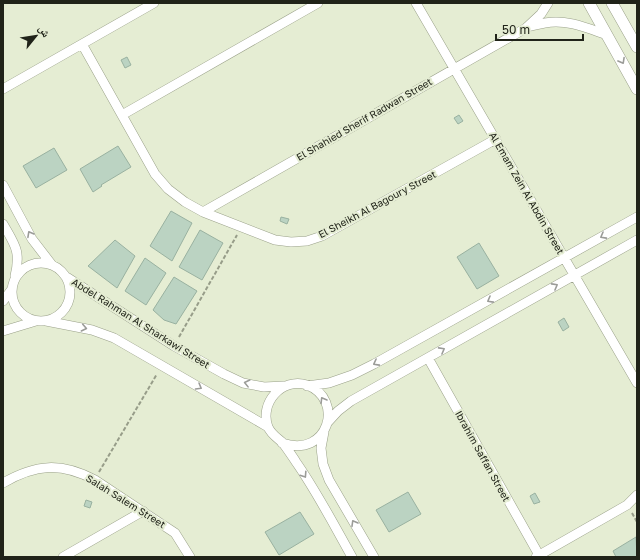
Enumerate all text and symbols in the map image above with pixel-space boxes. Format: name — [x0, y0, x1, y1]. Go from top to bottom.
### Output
north arrow — [16, 16, 56, 56]
scale bar — [496, 16, 583, 42]
text: ش — [35, 22, 54, 40]
text: 50 m — [502, 22, 530, 37]
one-way arrow — [617, 57, 624, 65]
street label: El Shahied Sherif Radwan Street — [294, 75, 434, 163]
street label: Al Emam Zein Al Abdin Street — [487, 130, 567, 256]
street label: El Sheikh Al Bagoury Street — [316, 168, 438, 240]
one-way arrow — [27, 231, 34, 238]
one-way arrow — [600, 231, 607, 239]
street label: Abdel Rahman Al Sharkawi Street — [70, 275, 212, 371]
one-way arrow — [551, 284, 558, 291]
one-way arrow — [486, 295, 494, 302]
one-way arrow — [81, 324, 87, 332]
one-way arrow — [437, 347, 445, 354]
one-way arrow — [373, 358, 380, 366]
one-way arrow — [244, 379, 251, 388]
one-way arrow — [195, 383, 202, 390]
one-way arrow — [321, 397, 328, 404]
street label: Ibrahim Saffan Street — [453, 408, 513, 504]
one-way arrow — [300, 471, 307, 478]
street label: Salah Salem Street — [84, 472, 168, 530]
one-way arrow — [352, 520, 359, 527]

